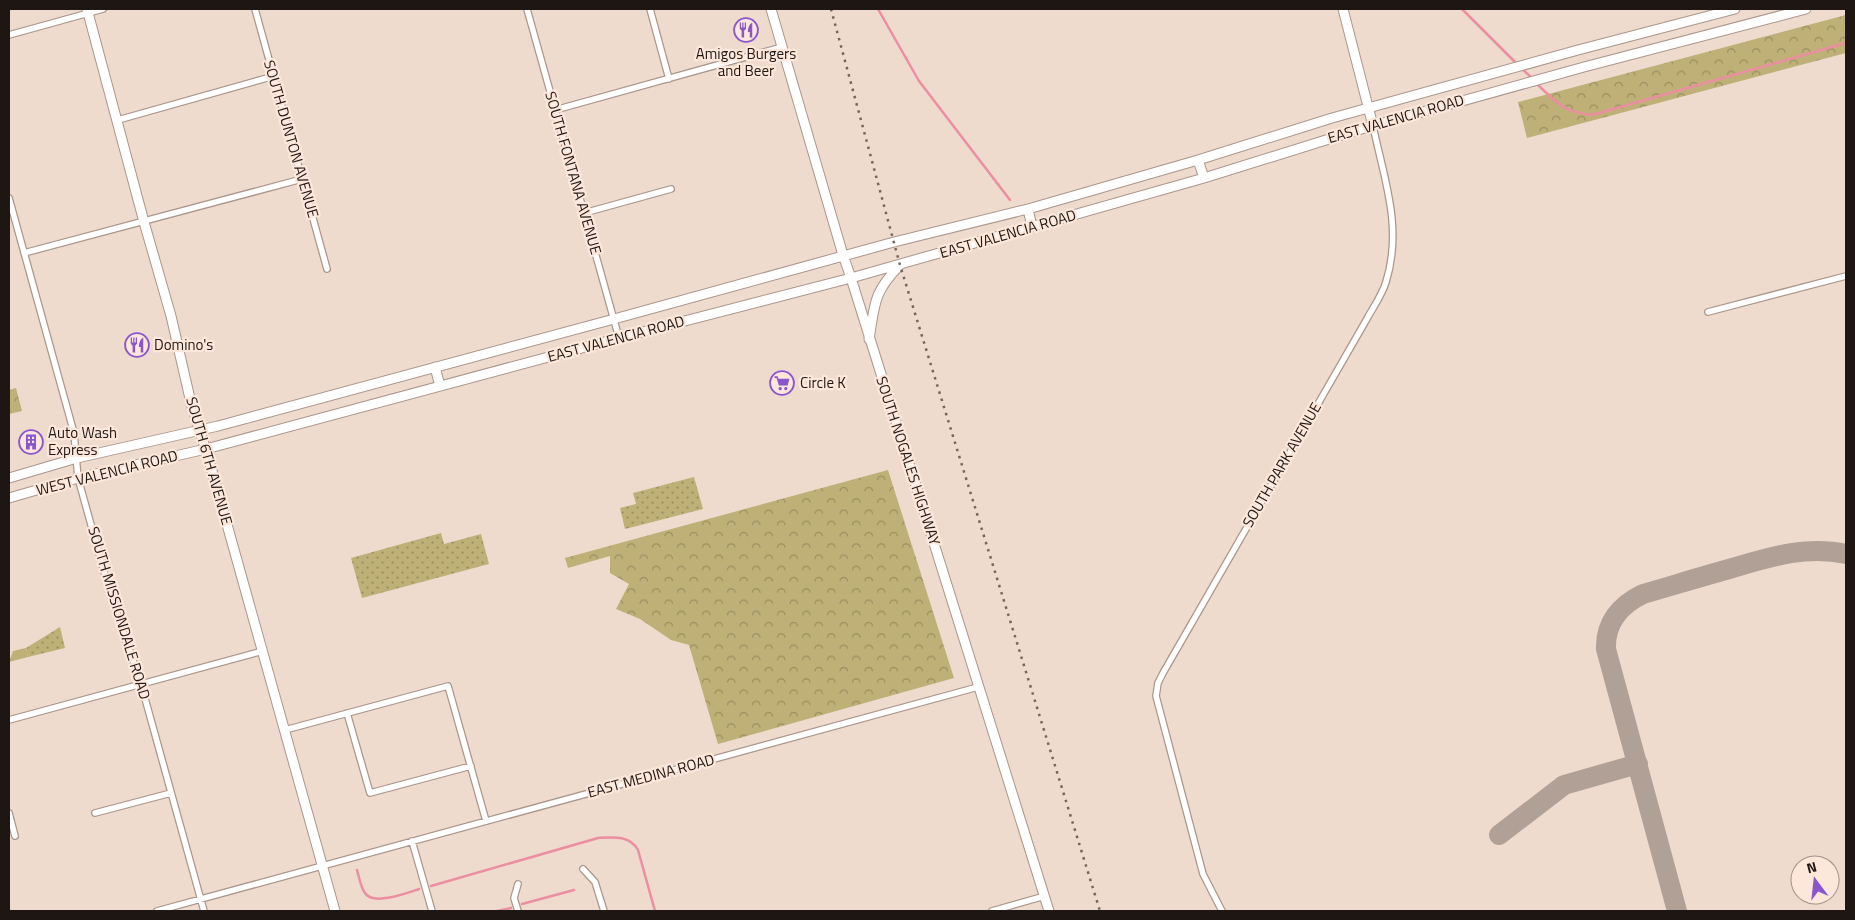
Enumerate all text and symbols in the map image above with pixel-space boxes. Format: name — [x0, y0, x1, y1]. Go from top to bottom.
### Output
restaurant icon: Amigos Burgers and Beer — [733, 17, 759, 43]
place label: Amigos Burgers and Beer — [696, 42, 796, 82]
street label: SOUTH DUNTON AVENUE — [258, 57, 325, 220]
street label: SOUTH FONTANA AVENUE — [539, 88, 608, 257]
street label: EAST VALENCIA ROAD — [1325, 88, 1467, 149]
street label: EAST VALENCIA ROAD — [937, 203, 1079, 264]
street label: EAST VALENCIA ROAD — [545, 309, 687, 368]
restaurant icon: Domino's — [124, 332, 150, 358]
place label: Domino's — [154, 333, 213, 356]
supermarket icon: Circle K — [769, 370, 795, 396]
place label: Circle K — [800, 371, 846, 394]
street label: SOUTH NOGALES HIGHWAY — [870, 373, 947, 548]
street label: SOUTH 6TH AVENUE — [180, 394, 239, 528]
street label: SOUTH PARK AVENUE — [1236, 398, 1327, 532]
place label: Auto Wash Express — [48, 421, 117, 461]
building icon: Auto Wash Express — [18, 429, 44, 455]
street label: WEST VALENCIA ROAD — [34, 444, 180, 501]
street label: SOUTH MISSIONDALE ROAD — [82, 523, 157, 702]
street label: EAST MEDINA ROAD — [585, 747, 717, 804]
north arrow — [1790, 855, 1840, 905]
text: N — [1804, 856, 1819, 878]

